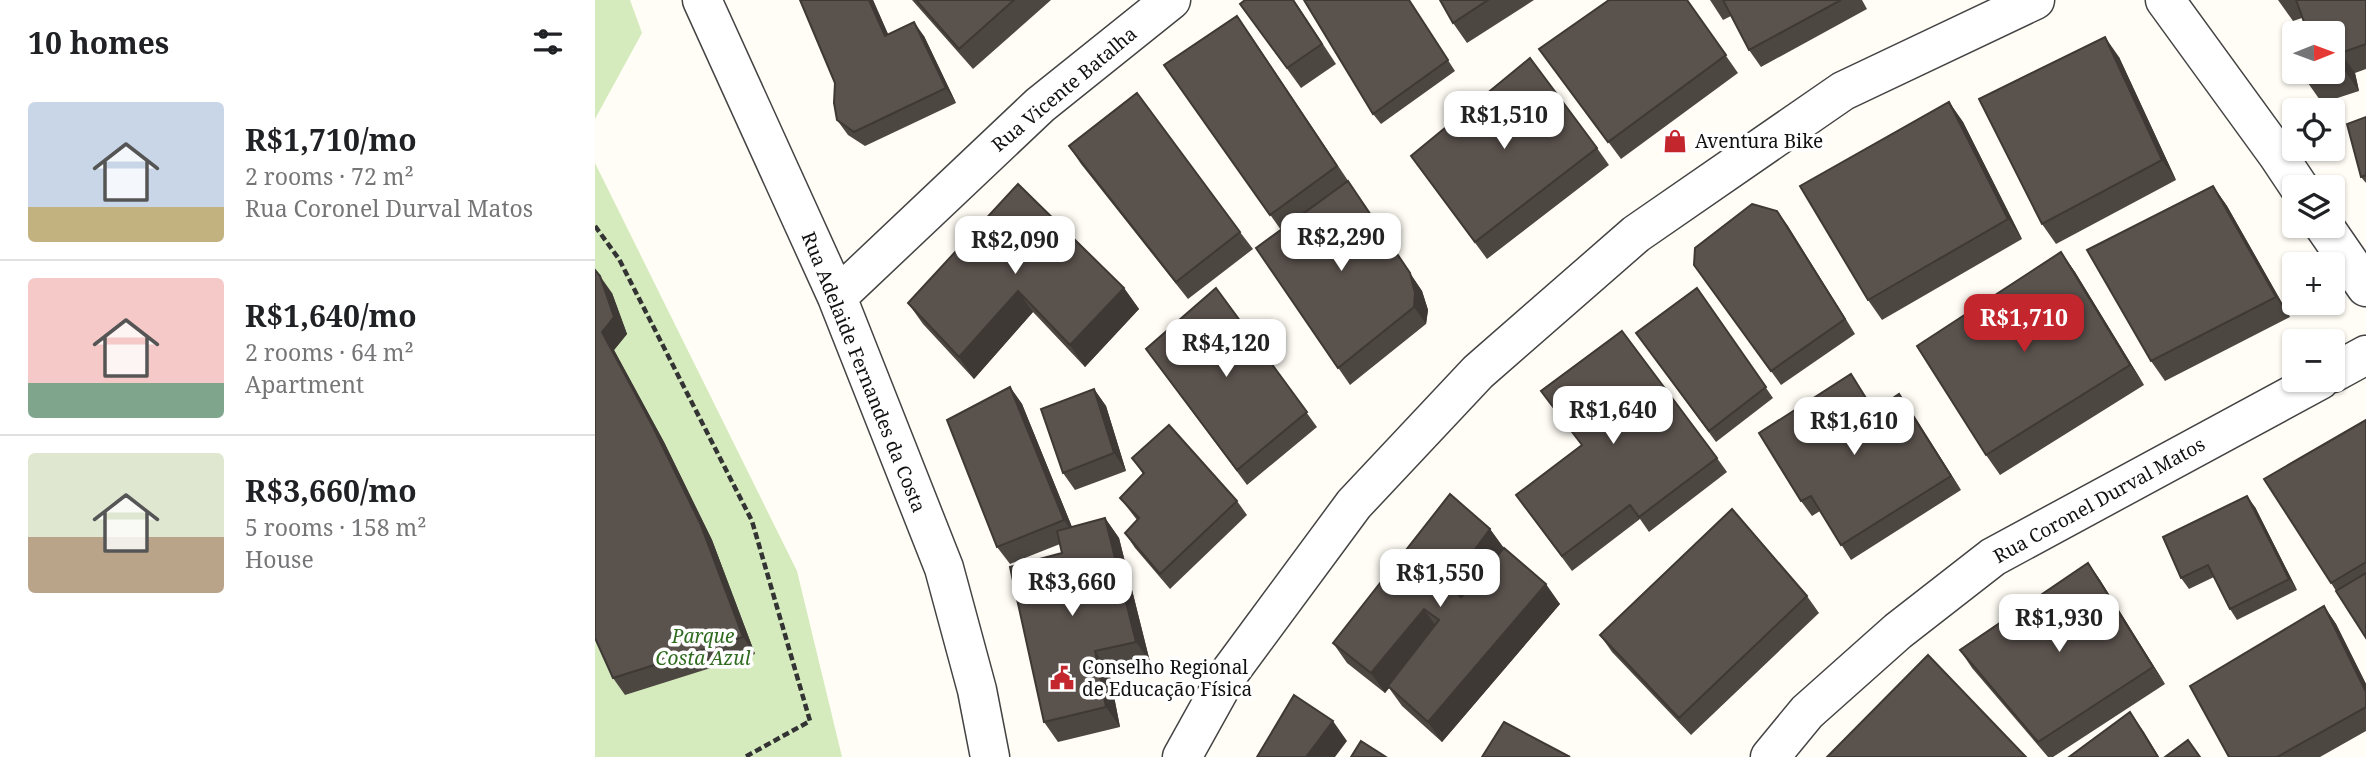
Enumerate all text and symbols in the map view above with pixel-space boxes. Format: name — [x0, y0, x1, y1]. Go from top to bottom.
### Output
street label: Rua Vicente Batalha — [986, 21, 1142, 157]
north arrow — [2282, 21, 2345, 84]
map controls — [2282, 21, 2345, 392]
text: 10 homes — [28, 22, 169, 63]
icon: filters — [529, 23, 567, 61]
pin: R$1,510 — [1439, 92, 1569, 151]
text: R$1,510 — [1460, 98, 1548, 130]
button: locate — [2282, 98, 2345, 161]
text: R$1,710/mo — [245, 119, 417, 160]
shop icon: Aventura Bike — [1661, 127, 1689, 155]
place label: Aventura Bike — [1695, 128, 1823, 154]
icon: home — [84, 130, 168, 214]
text: 2 rooms · 72 m² — [245, 160, 414, 192]
button: layers — [2282, 175, 2345, 238]
text: Rua Coronel Durval Matos — [245, 192, 533, 224]
pin: R$2,290 — [1276, 214, 1406, 273]
pin: R$2,090 — [950, 216, 1080, 276]
text: R$2,290 — [1297, 220, 1385, 252]
text: R$2,090 — [971, 223, 1059, 255]
street label: Rua Adelaide Fernandes da Costa — [796, 228, 932, 516]
button: + — [2282, 252, 2345, 315]
pin: R$1,710 — [1959, 294, 2089, 354]
text: R$1,640/mo — [245, 295, 417, 336]
text: R$1,710 — [1980, 301, 2068, 333]
icon: home — [84, 306, 168, 390]
pin: R$4,120 — [1161, 320, 1291, 379]
text: R$4,120 — [1182, 326, 1270, 358]
button: − — [2282, 329, 2345, 392]
text: 2 rooms · 64 m² — [245, 336, 414, 368]
text: Apartment — [245, 368, 364, 400]
pin: R$1,640 — [1548, 386, 1678, 446]
text: R$1,640 — [1569, 393, 1657, 425]
pin: R$1,610 — [1789, 398, 1919, 457]
text: R$1,610 — [1810, 404, 1898, 436]
street label: Rua Coronel Durval Matos — [1989, 431, 2209, 569]
text: R$3,660/mo — [245, 470, 417, 511]
icon: home — [84, 481, 168, 565]
text: 5 rooms · 158 m² — [245, 511, 427, 543]
text: House — [245, 543, 314, 575]
pin: R$1,550 — [1375, 550, 1505, 609]
text: R$1,550 — [1396, 556, 1484, 588]
pin: R$3,660 — [1007, 558, 1137, 618]
text: R$3,660 — [1028, 565, 1116, 597]
pin: R$1,930 — [1994, 594, 2124, 654]
text: R$1,930 — [2015, 601, 2103, 633]
park label: Parque Costa Azul — [656, 623, 751, 671]
place label: Conselho Regional de Educação Física — [1082, 654, 1252, 702]
public building icon: Conselho Regional de Educação Física — [1048, 664, 1076, 692]

